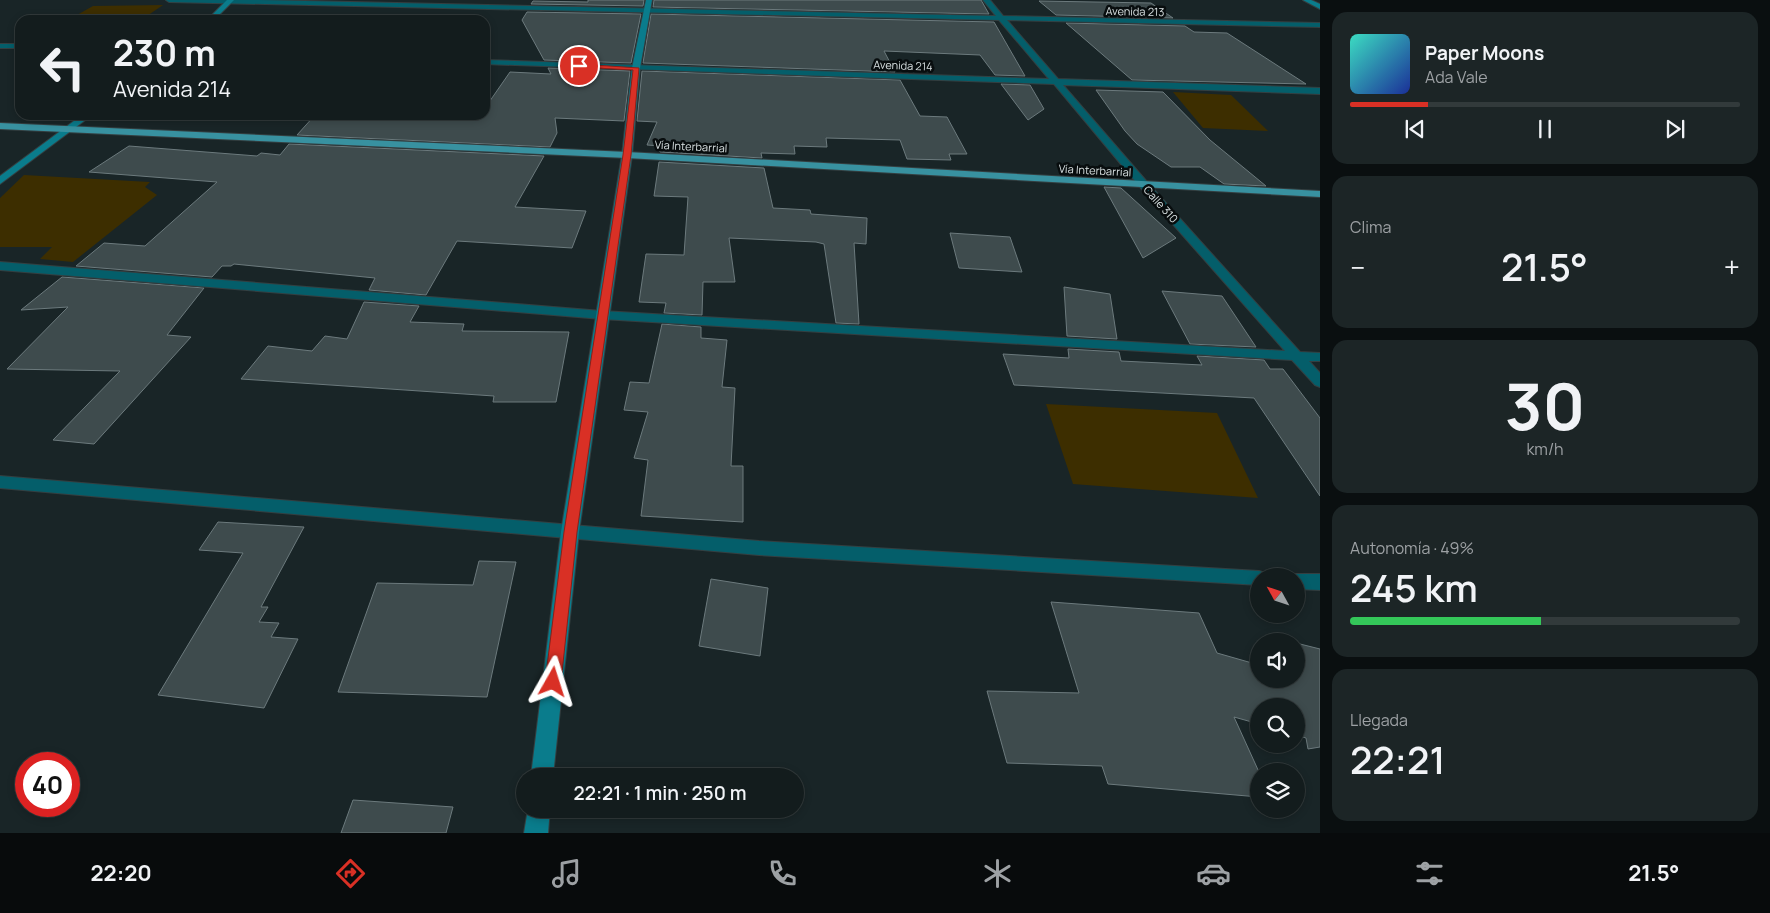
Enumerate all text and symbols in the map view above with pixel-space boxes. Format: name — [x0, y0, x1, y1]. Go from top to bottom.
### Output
street label: Avenida 213 — [1105, 3, 1165, 19]
text: 230 m — [113, 29, 216, 77]
icon: left — [30, 35, 95, 100]
text: Paper Moons — [1425, 40, 1544, 66]
pin — [558, 45, 600, 87]
icon: arrive — [565, 52, 593, 80]
street label: Avenida 214 — [873, 56, 933, 74]
text: Ada Vale — [1425, 66, 1488, 88]
text: Avenida 214 — [113, 74, 231, 104]
icon: previous — [1401, 115, 1429, 143]
icon: pause — [1531, 115, 1559, 143]
icon: next — [1661, 115, 1689, 143]
street label: Vía Interbarrial — [654, 137, 728, 155]
street label: Vía Interbarrial — [1058, 161, 1132, 179]
street label: Calle 310 — [1140, 182, 1182, 226]
text: Clima — [1350, 216, 1391, 238]
text: 21.5° — [1501, 240, 1588, 292]
text: − — [1350, 248, 1365, 286]
text: + — [1724, 248, 1740, 286]
text: 30 — [1505, 361, 1585, 450]
text: km/h — [1526, 438, 1564, 460]
text: Autonomía · 49% — [1350, 537, 1474, 559]
text: 245 km — [1350, 561, 1478, 613]
north arrow — [1250, 568, 1305, 622]
map controls — [1250, 568, 1305, 818]
button: sound — [1250, 633, 1305, 688]
position arrow — [526, 655, 578, 707]
button: search — [1250, 698, 1305, 753]
text: Llegada — [1350, 709, 1408, 731]
text: 22:21 — [1350, 733, 1445, 785]
speed limit sign: 40 — [15, 752, 80, 817]
button: layers — [1250, 763, 1305, 818]
text: 22:21 · 1 min · 250 m — [574, 780, 746, 806]
icon: directions — [333, 856, 368, 891]
icon: music — [549, 856, 584, 891]
icon: phone — [765, 856, 800, 891]
icon: climate — [980, 856, 1015, 891]
icon: car — [1196, 856, 1231, 891]
icon: filters — [1412, 856, 1447, 891]
text: 22:20 — [90, 858, 152, 888]
text: 21.5° — [1628, 858, 1679, 888]

